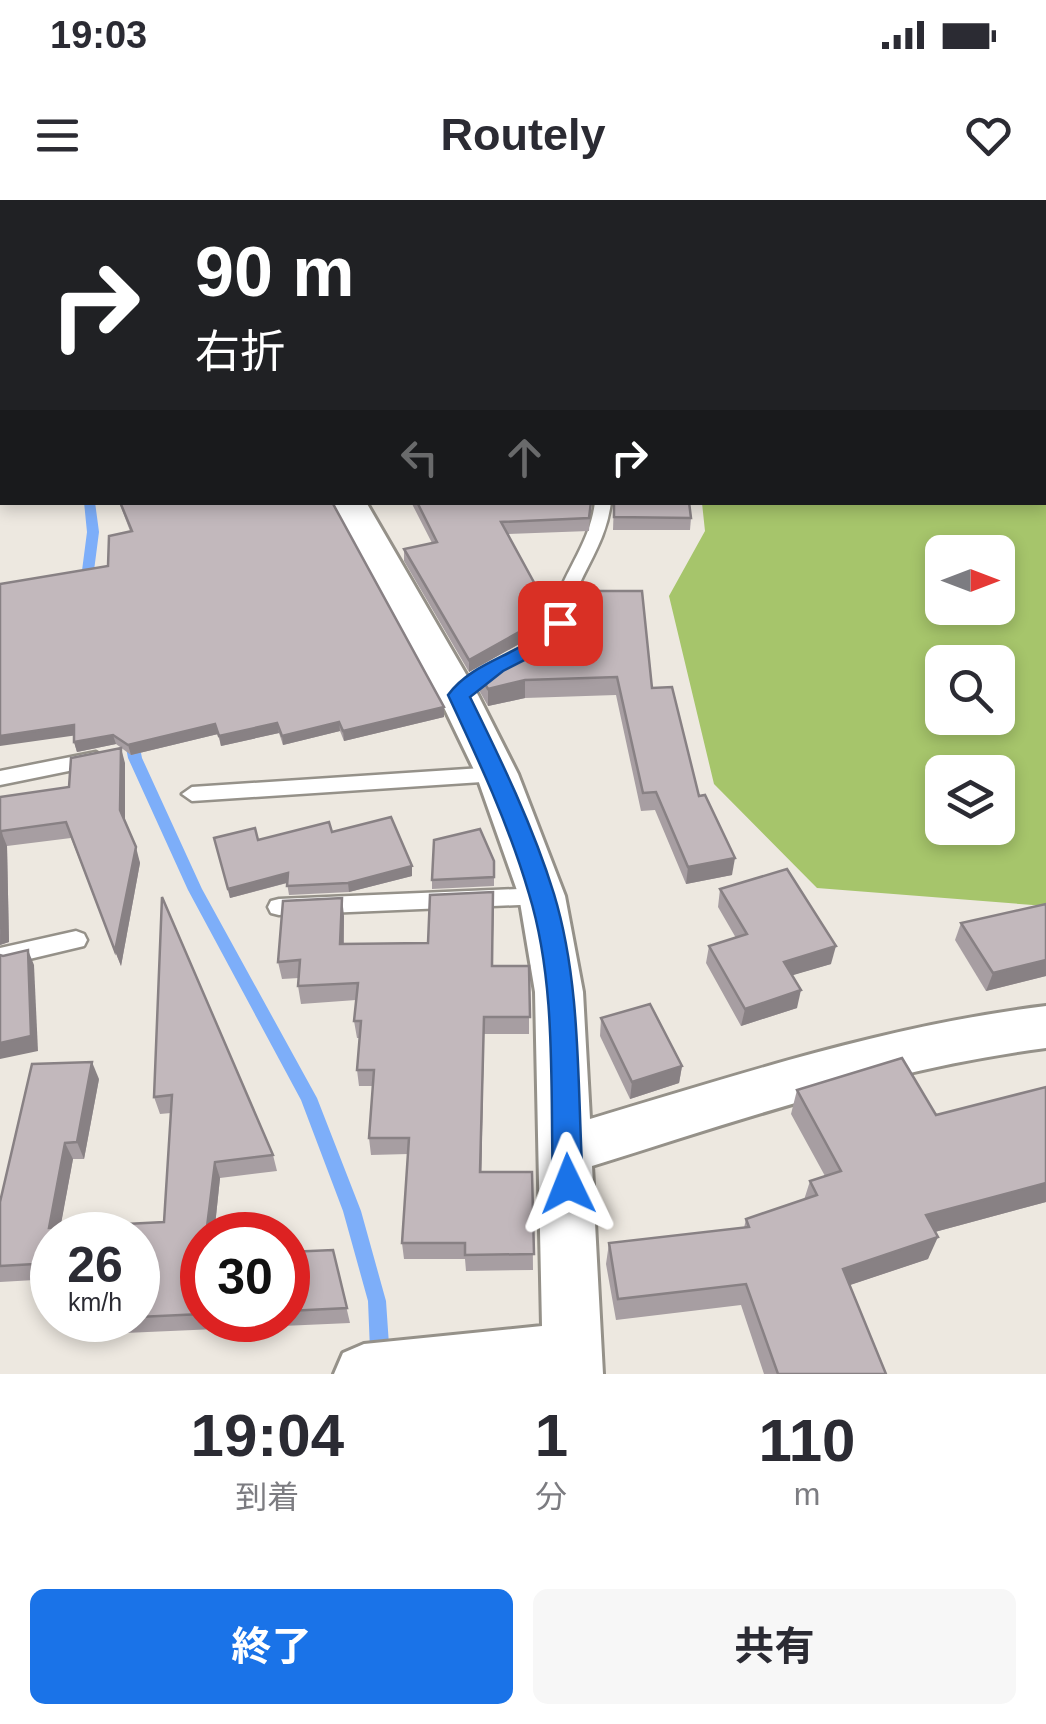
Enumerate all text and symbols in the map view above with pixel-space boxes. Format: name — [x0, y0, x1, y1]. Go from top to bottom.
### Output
text: 19:03 — [50, 14, 147, 56]
icon: menu — [30, 108, 85, 163]
icon: heart — [961, 108, 1016, 163]
text: Routely — [440, 109, 606, 160]
text: 90 m — [195, 233, 355, 311]
icon: right — [30, 240, 160, 370]
text: 右折 — [195, 326, 285, 377]
icon: left — [392, 430, 447, 485]
icon: ahead — [497, 430, 552, 485]
icon: right — [602, 430, 657, 485]
north arrow — [925, 535, 1015, 625]
map controls — [925, 535, 1015, 845]
pin — [518, 581, 603, 666]
icon: arrive — [533, 596, 588, 651]
button: search — [925, 645, 1015, 735]
button: layers — [925, 755, 1015, 845]
position arrow — [516, 1132, 620, 1236]
speed limit sign: 30 — [180, 1212, 310, 1342]
text: 26 — [67, 1237, 123, 1293]
text: km/h — [68, 1288, 122, 1316]
text: 19:04 — [191, 1402, 344, 1469]
text: 1 — [535, 1402, 568, 1469]
text: 110 — [759, 1407, 855, 1474]
text: m — [794, 1476, 820, 1512]
text: 到着 — [235, 1479, 299, 1515]
text: 分 — [535, 1479, 567, 1515]
button: 終了 — [30, 1589, 513, 1704]
button: 共有 — [533, 1589, 1016, 1704]

